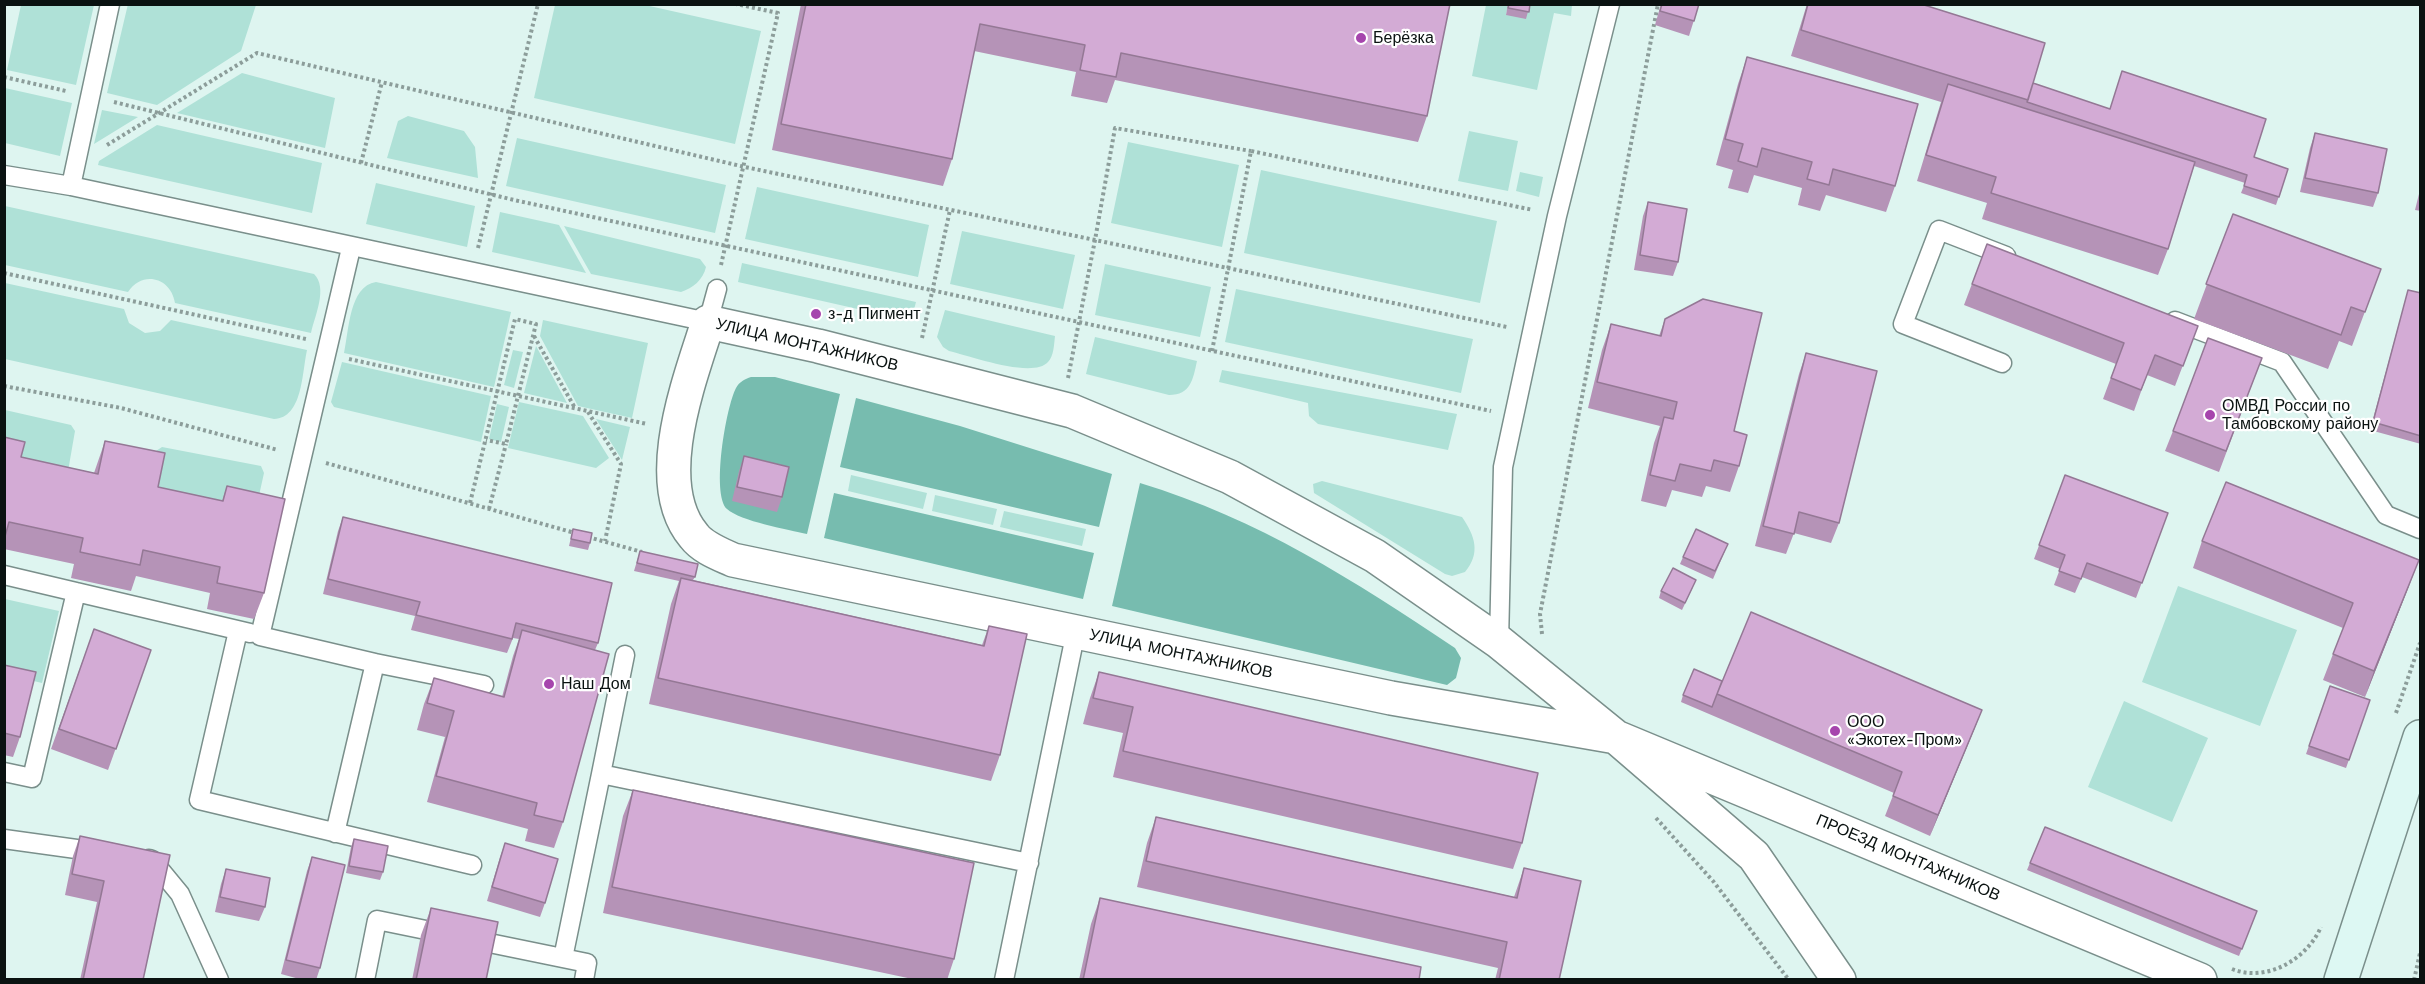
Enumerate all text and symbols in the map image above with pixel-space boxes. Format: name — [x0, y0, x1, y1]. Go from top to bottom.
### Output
place label: Берёзка — [1373, 28, 1434, 48]
marker: Берёзка — [1354, 31, 1368, 45]
place label: з-д Пигмент — [828, 304, 921, 324]
marker: з-д Пигмент — [809, 307, 823, 321]
street label: УЛИЦА МОНТАЖНИКОВ — [714, 315, 900, 375]
place label: ОМВД России по Тамбовскому району — [2222, 396, 2378, 434]
marker: ОМВД России по Тамбовскому району — [2203, 408, 2217, 422]
street label: УЛИЦА МОНТАЖНИКОВ — [1088, 625, 1274, 683]
place label: Наш Дом — [561, 674, 631, 694]
marker: Наш Дом — [542, 677, 556, 691]
place label: ООО «Экотех-Пром» — [1847, 712, 1962, 750]
marker: ООО «Экотех-Пром» — [1828, 724, 1842, 738]
street label: ПРОЕЗД МОНТАЖНИКОВ — [1813, 811, 2003, 905]

